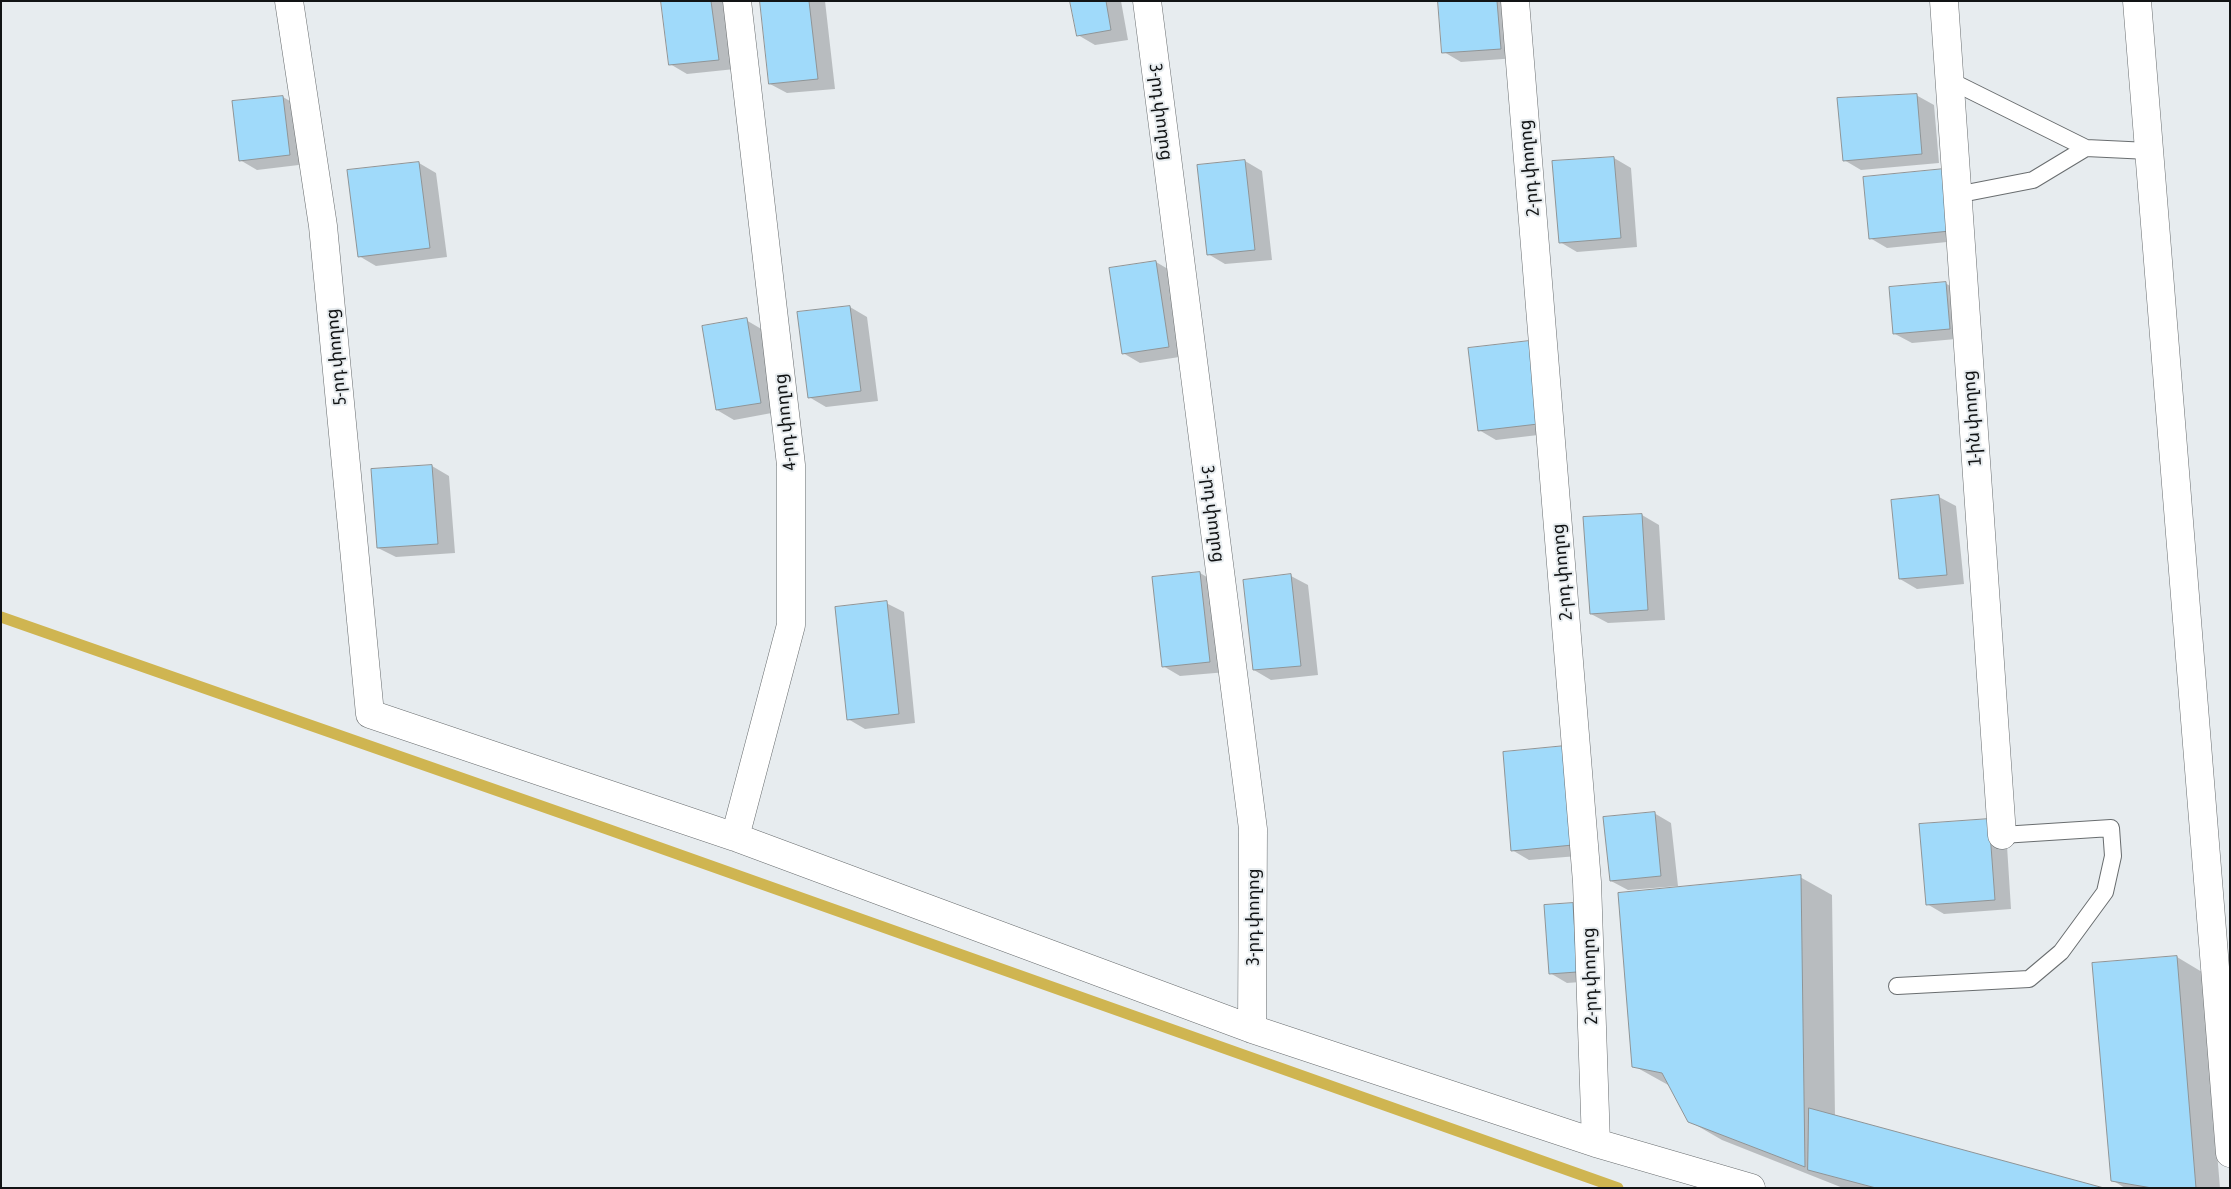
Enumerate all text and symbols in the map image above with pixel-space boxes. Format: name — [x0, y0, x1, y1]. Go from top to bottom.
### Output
street label: 3-րդ փողոց — [1144, 63, 1178, 161]
street label: 2-րդ փողոց — [1514, 119, 1544, 217]
street label: 5-րդ փողոց — [321, 308, 351, 406]
street label: 1-ին փողոց — [1958, 370, 1986, 466]
street label: 4-րդ փողոց — [769, 373, 801, 471]
street label: 3-րդ փողոց — [1196, 465, 1230, 563]
street label: 2-րդ փողոց — [1547, 523, 1577, 621]
street label: 3-րդ փողոց — [1242, 868, 1264, 966]
street label: 2-րդ փողոց — [1578, 927, 1602, 1025]

